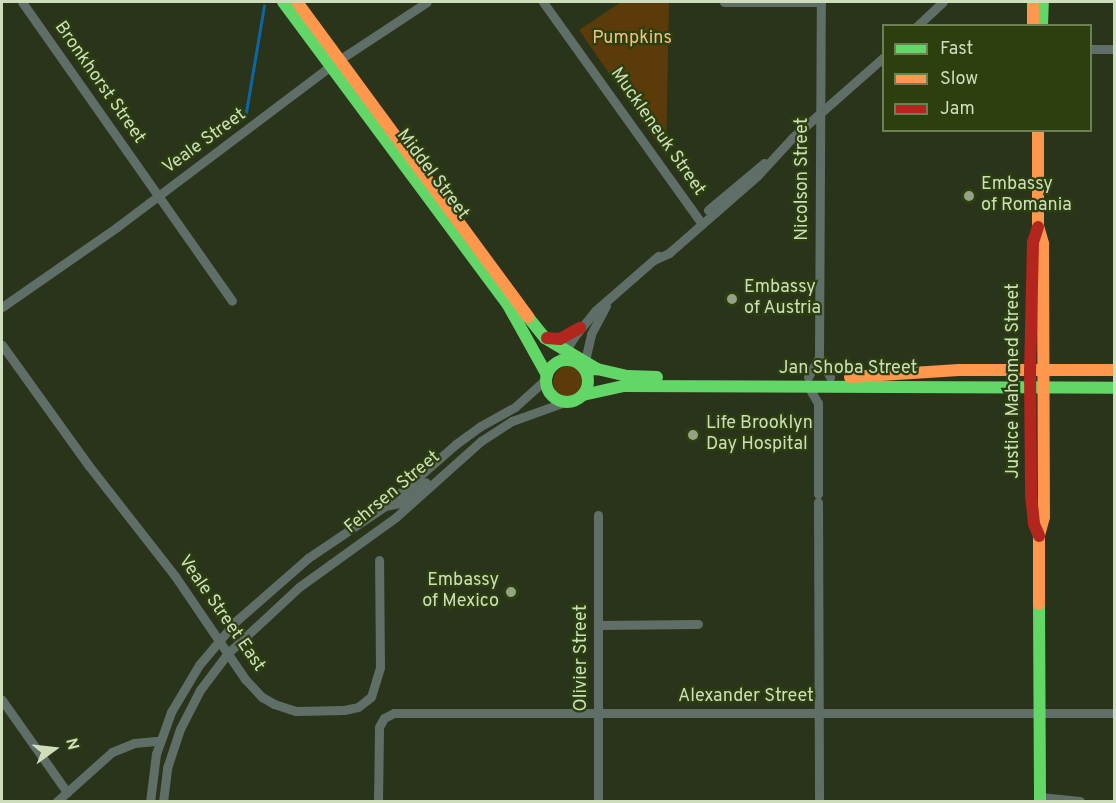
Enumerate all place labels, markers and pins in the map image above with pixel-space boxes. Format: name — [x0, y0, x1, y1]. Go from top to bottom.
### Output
place label: Embassy of Romania — [981, 175, 1072, 218]
marker: Embassy of Romania — [962, 189, 976, 203]
place label: Embassy of Austria — [744, 278, 822, 320]
marker: Embassy of Austria — [725, 292, 739, 306]
place label: Life Brooklyn Day Hospital — [706, 414, 813, 456]
marker: Life Brooklyn Day Hospital — [684, 426, 702, 444]
place label: Embassy of Mexico — [422, 571, 499, 614]
marker: Embassy of Mexico — [504, 585, 518, 599]

